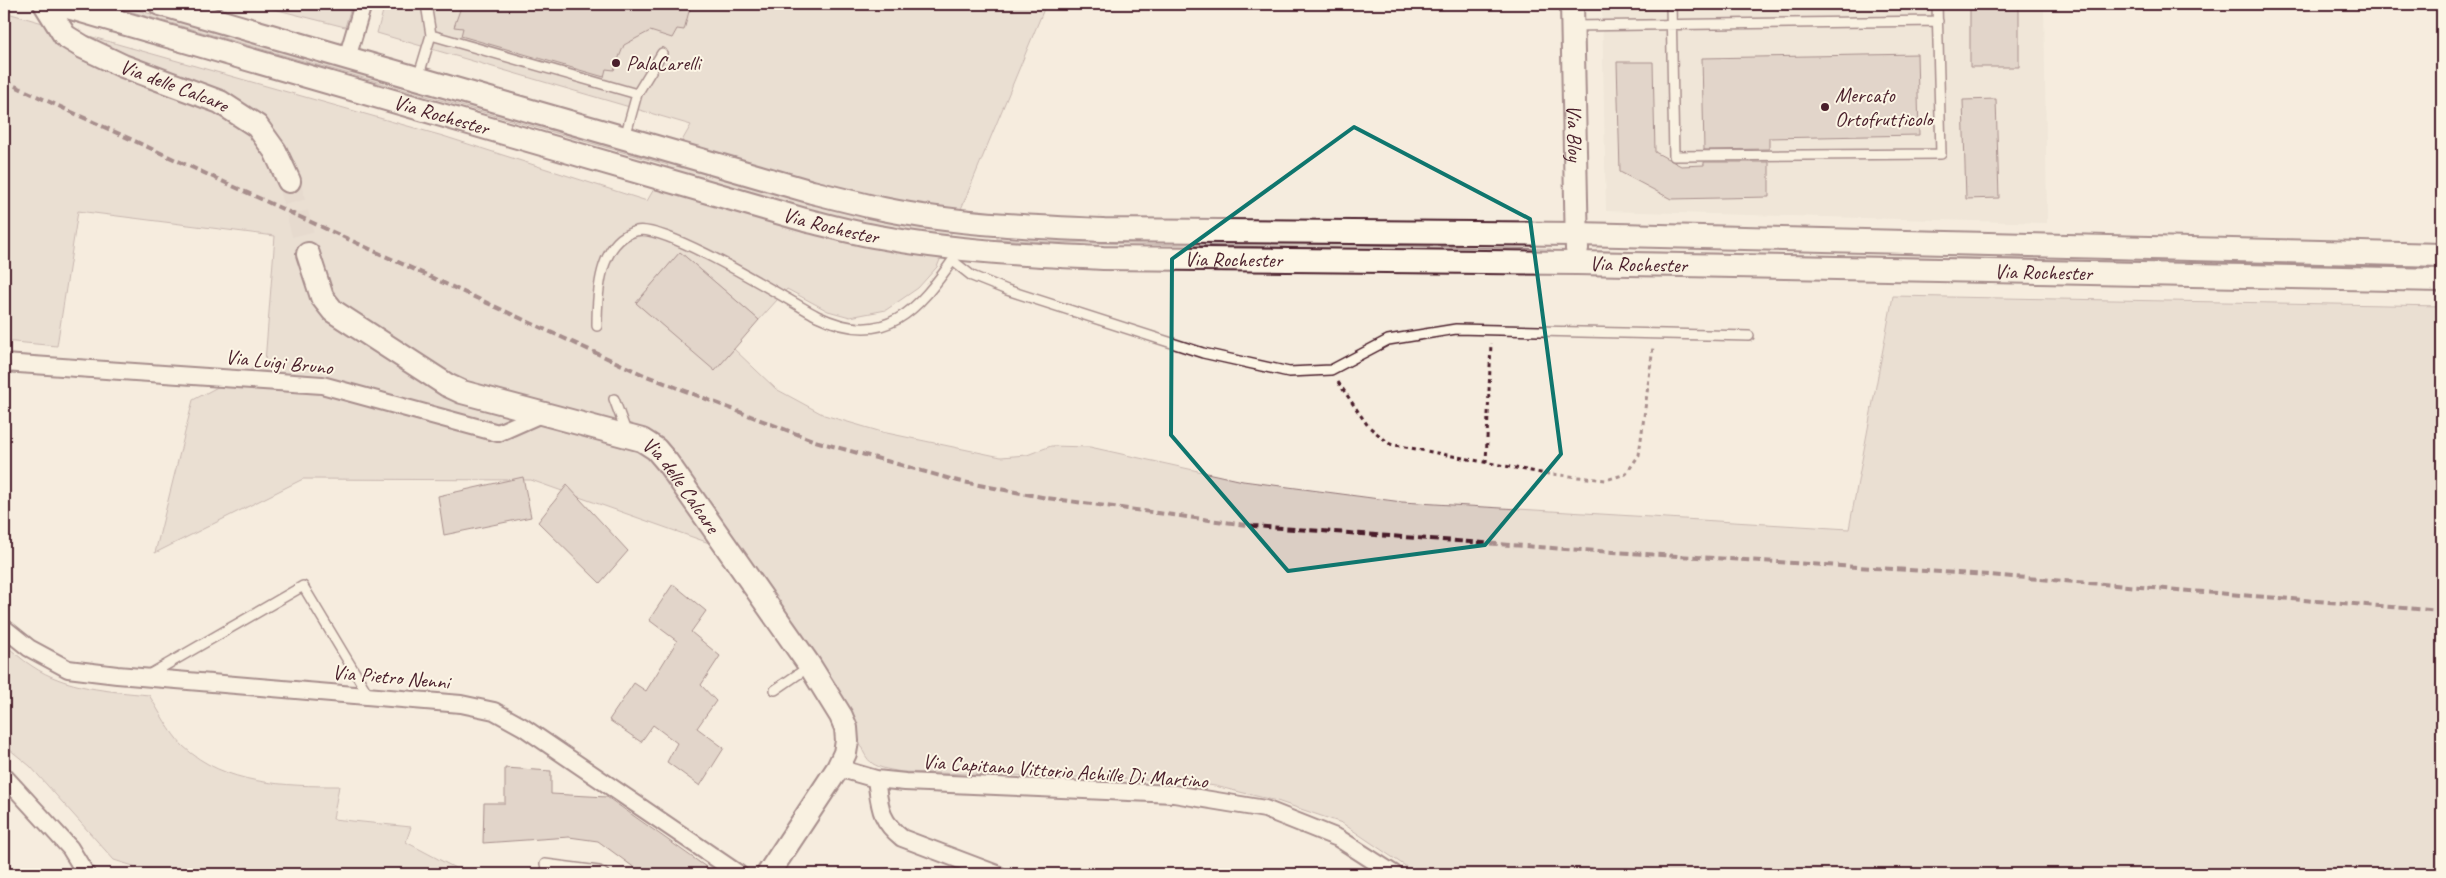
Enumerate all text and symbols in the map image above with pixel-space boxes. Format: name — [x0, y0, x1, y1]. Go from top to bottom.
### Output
place label: PalaCarelli — [626, 50, 703, 76]
street label: Via delle Calcare — [116, 53, 236, 119]
marker: PalaCarelli — [610, 57, 622, 69]
place label: Mercato Ortofrutticolo — [1835, 82, 1935, 132]
street label: Via Rochester — [391, 89, 493, 141]
marker: Mercato Ortofrutticolo — [1819, 101, 1831, 113]
street label: Via Bloy — [1561, 104, 1588, 163]
street label: Via Rochester — [780, 201, 882, 250]
street label: Via Rochester — [1184, 246, 1284, 273]
street label: Via Rochester — [1589, 250, 1689, 278]
street label: Via Rochester — [1994, 258, 2094, 286]
street label: Via Luigi Bruno — [224, 343, 336, 381]
street label: Via delle Calcare — [638, 431, 727, 540]
street label: Via Pietro Nenni — [331, 659, 454, 695]
street label: Via Capitano Vittorio Achille Di Martino — [921, 748, 1210, 794]

